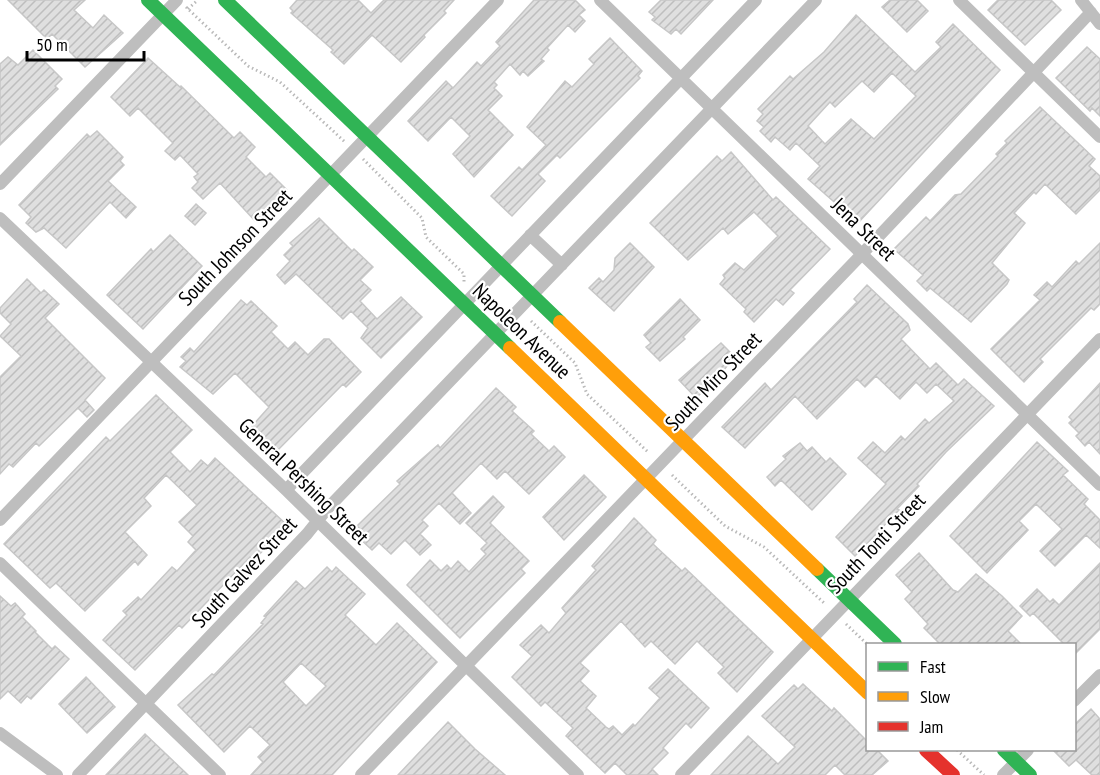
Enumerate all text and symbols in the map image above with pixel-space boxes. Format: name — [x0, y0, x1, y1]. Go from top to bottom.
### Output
scale bar — [27, 24, 144, 62]
text: 50 m — [36, 33, 68, 56]
street label: South Johnson Street — [172, 183, 298, 311]
street label: Jena Street — [825, 191, 902, 266]
street label: Napoleon Avenue — [467, 277, 577, 385]
street label: South Miro Street — [659, 326, 767, 436]
street label: General Pershing Street — [233, 412, 375, 550]
street label: South Tonti Street — [821, 487, 931, 599]
street label: South Galvez Street — [186, 511, 302, 633]
legend — [866, 643, 1076, 751]
text: Fast — [920, 655, 946, 678]
text: Slow — [920, 685, 951, 708]
text: Jam — [919, 715, 943, 738]

